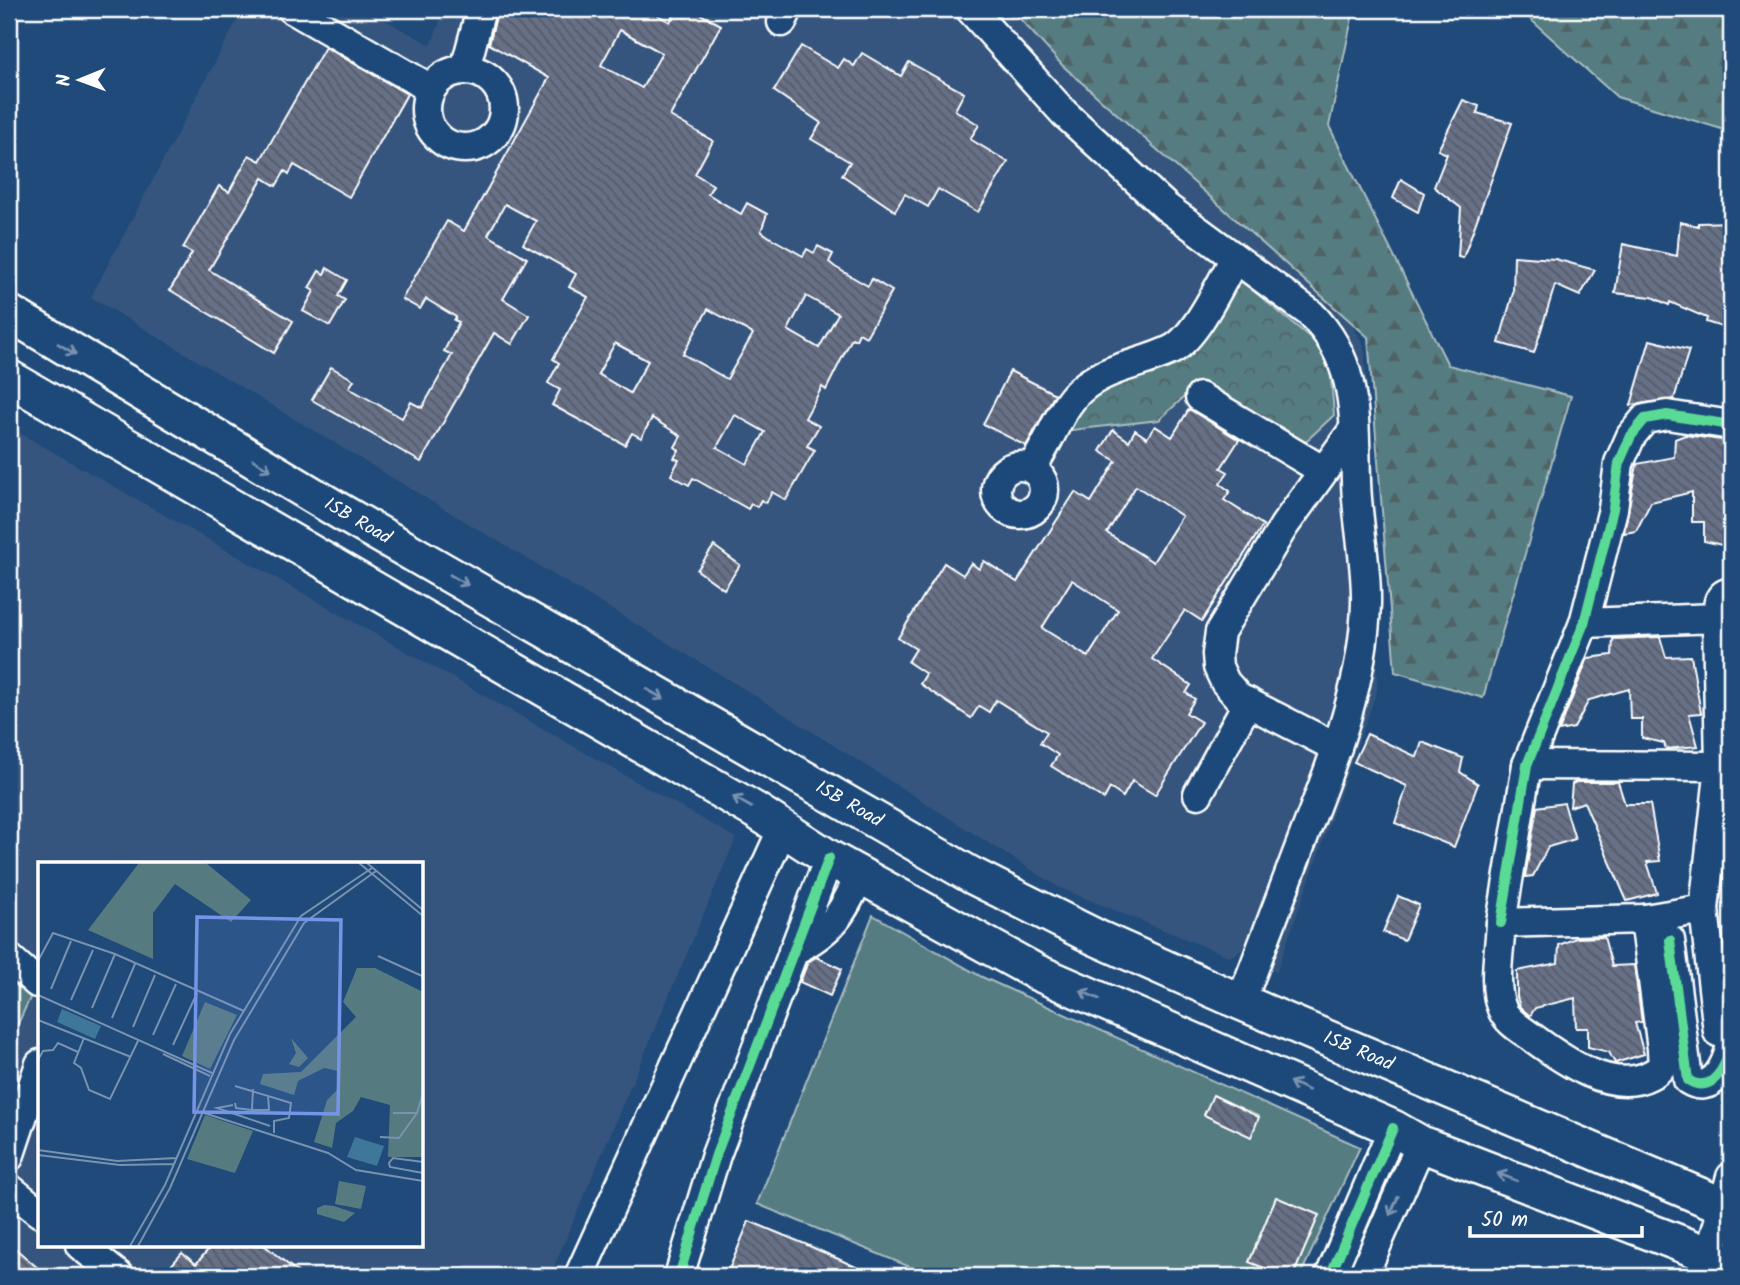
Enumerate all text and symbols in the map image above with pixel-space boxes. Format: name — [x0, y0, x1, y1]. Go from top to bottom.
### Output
north arrow — [46, 46, 116, 116]
text: N — [50, 74, 80, 87]
one-way arrow — [56, 342, 76, 356]
one-way arrow — [252, 459, 272, 473]
street label: ISB Road — [318, 490, 397, 553]
one-way arrow — [448, 573, 468, 587]
one-way arrow — [645, 687, 665, 701]
street label: ISB Road — [809, 773, 889, 836]
one-way arrow — [732, 795, 752, 809]
inset map — [38, 862, 424, 1246]
one-way arrow — [1080, 988, 1102, 1001]
street label: ISB Road — [1318, 1023, 1399, 1080]
one-way arrow — [1289, 1079, 1310, 1092]
one-way arrow — [1497, 1169, 1519, 1182]
scale bar — [1470, 1194, 1642, 1238]
one-way arrow — [1387, 1195, 1400, 1217]
text: 50 m — [1481, 1204, 1528, 1237]

